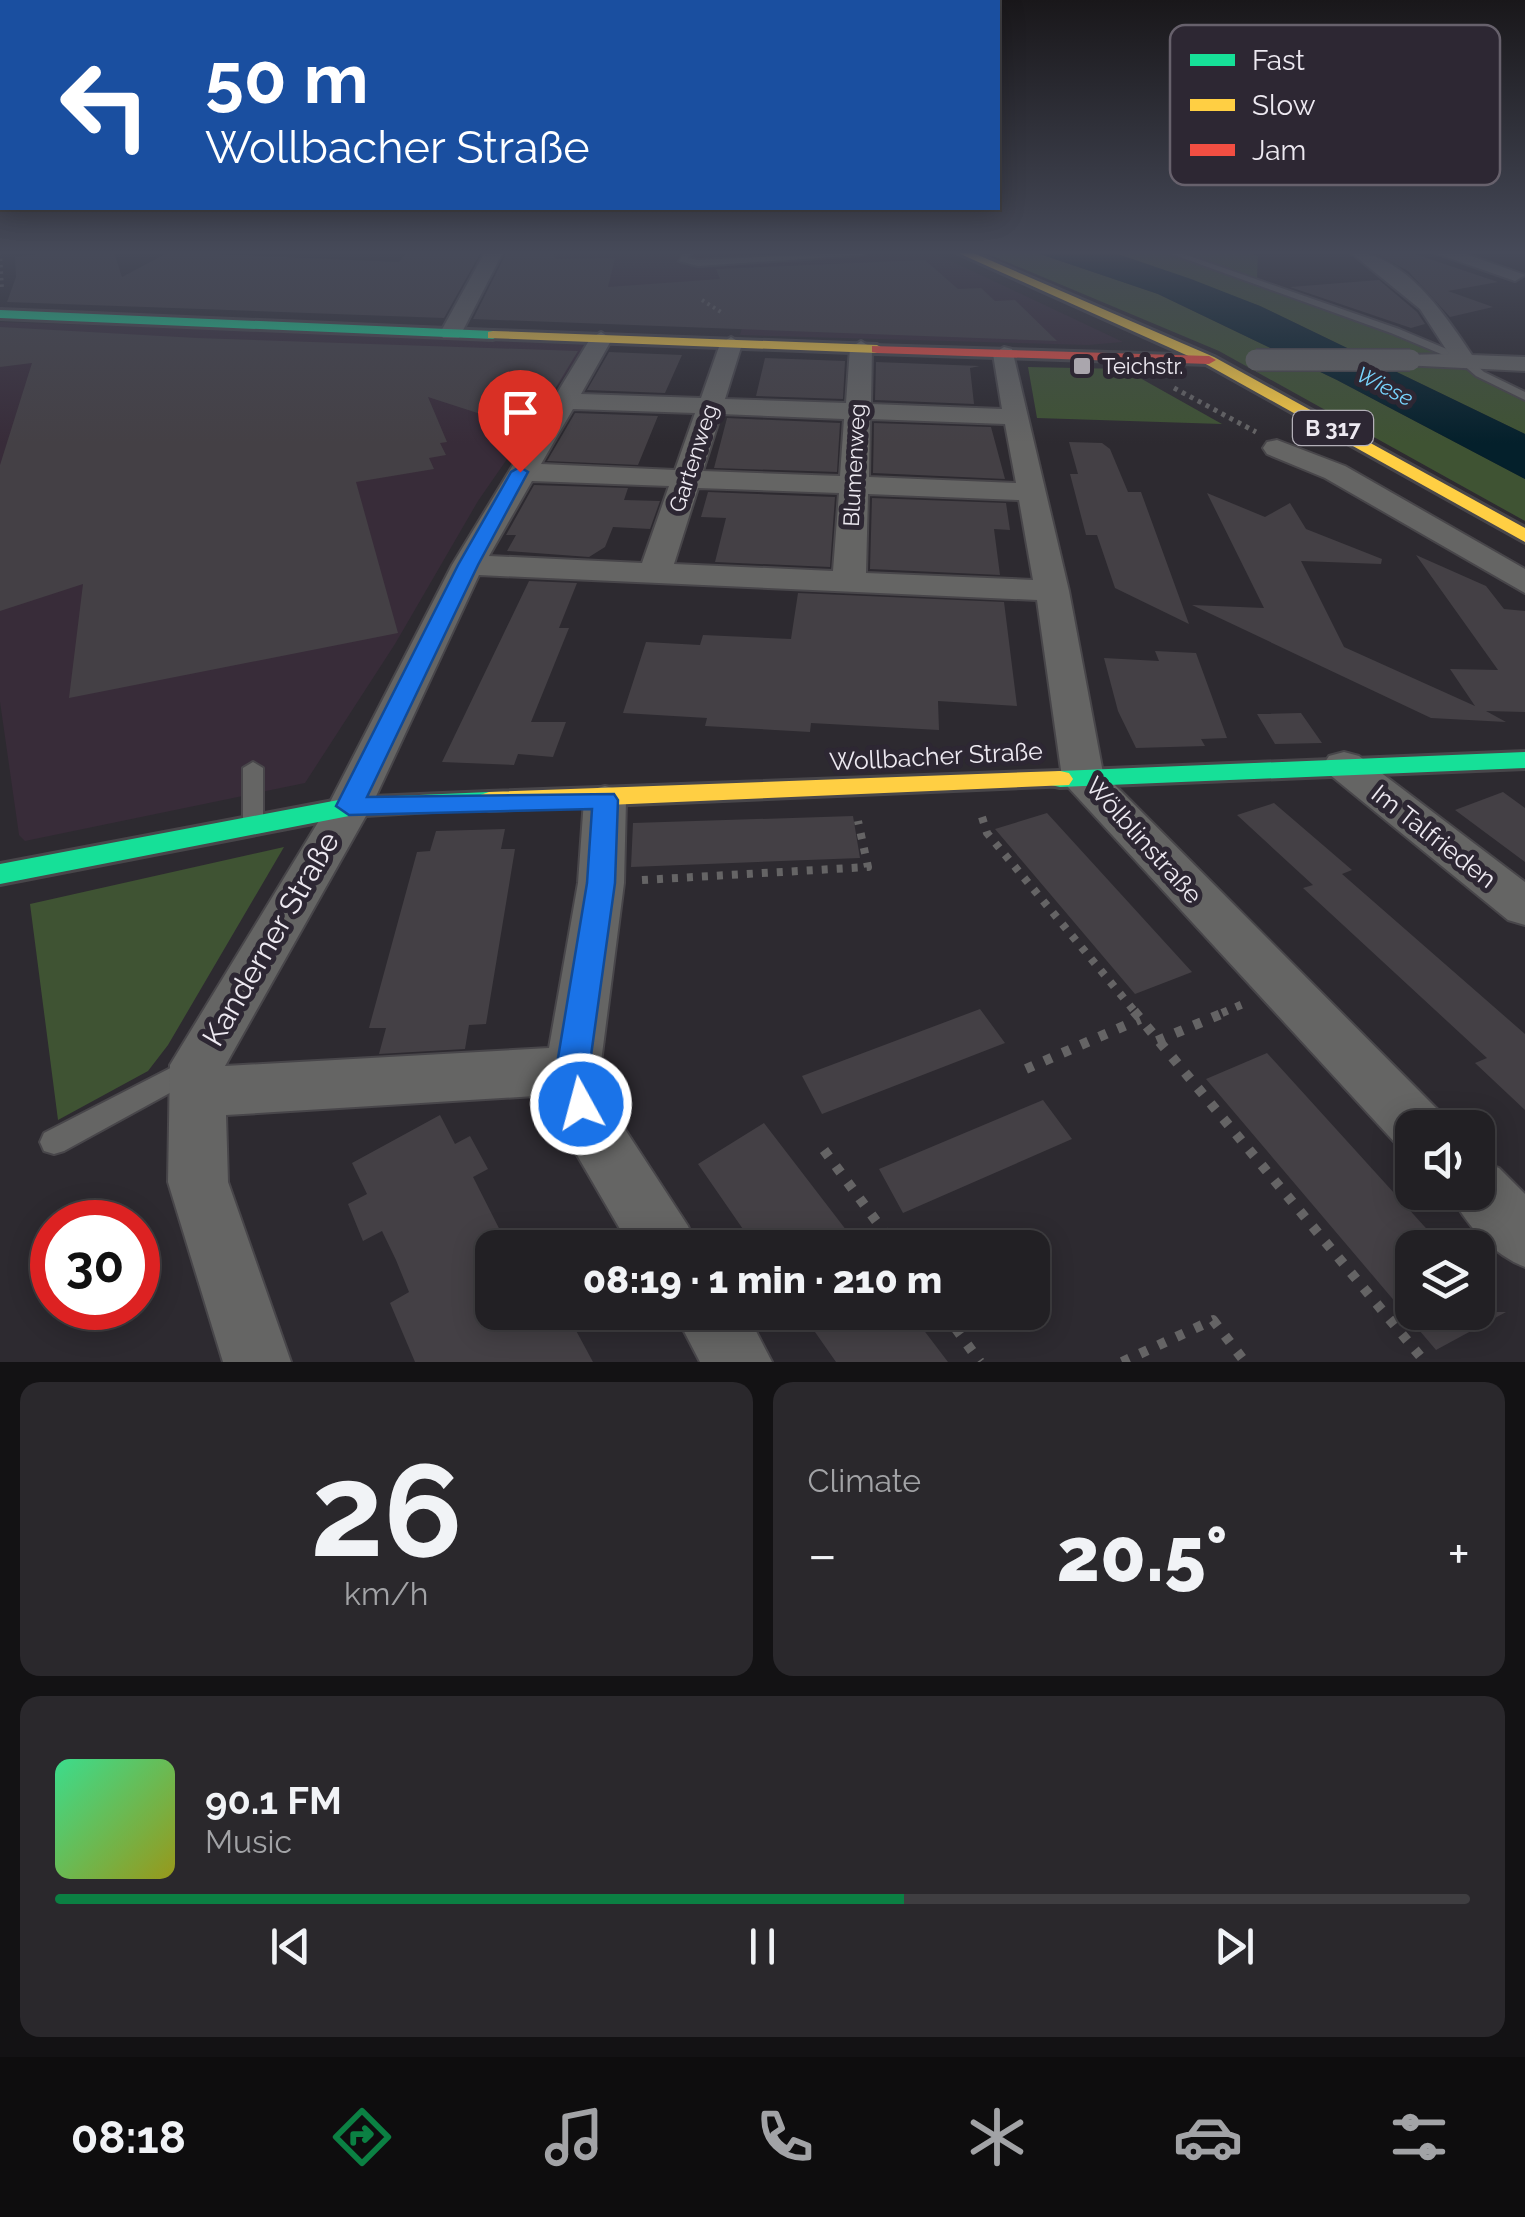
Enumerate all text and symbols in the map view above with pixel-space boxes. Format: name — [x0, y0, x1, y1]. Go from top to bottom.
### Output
legend — [1170, 25, 1500, 185]
text: 50 m — [205, 37, 369, 119]
icon: left — [40, 40, 170, 170]
text: Fast — [1252, 44, 1305, 77]
text: Slow — [1252, 89, 1316, 122]
text: Wollbacher Straße — [205, 121, 590, 174]
text: Jam — [1252, 134, 1306, 167]
place label: Teichstr. — [1102, 353, 1183, 379]
marker: Teichstr. — [1071, 355, 1093, 377]
water label: Wiese — [1352, 361, 1418, 411]
pin — [478, 370, 563, 473]
icon: arrive — [493, 385, 548, 440]
street label: Gartenweg — [663, 401, 723, 515]
street label: Blumenweg — [838, 403, 870, 527]
road number: B 317 — [1293, 411, 1373, 445]
street label: Wollbacher Straße — [829, 735, 1043, 777]
street label: Wölblinstraße — [1079, 771, 1209, 909]
street label: Im Talfrieden — [1366, 778, 1502, 894]
street label: Kanderner Straße — [195, 825, 346, 1052]
position arrow — [529, 1052, 633, 1156]
map controls — [1395, 1110, 1495, 1330]
button: sound — [1395, 1110, 1495, 1210]
speed limit sign: 30 — [30, 1200, 160, 1330]
button: layers — [1395, 1230, 1495, 1330]
text: 08:19 · 1 min · 210 m — [583, 1257, 942, 1302]
text: 26 — [310, 1434, 462, 1586]
text: Climate — [808, 1462, 921, 1499]
text: 20.5° — [1057, 1510, 1228, 1599]
text: − — [808, 1522, 837, 1587]
text: + — [1447, 1522, 1470, 1587]
text: km/h — [344, 1575, 428, 1612]
text: 90.1 FM — [205, 1778, 342, 1823]
text: Music — [205, 1823, 292, 1860]
icon: previous — [263, 1919, 318, 1974]
icon: pause — [735, 1919, 790, 1974]
icon: next — [1207, 1919, 1262, 1974]
icon: directions — [327, 2102, 397, 2172]
icon: music — [539, 2102, 609, 2172]
icon: phone — [750, 2102, 820, 2172]
icon: climate — [962, 2102, 1032, 2172]
icon: car — [1173, 2102, 1243, 2172]
icon: filters — [1384, 2102, 1454, 2172]
text: 08:18 — [71, 2111, 186, 2164]

